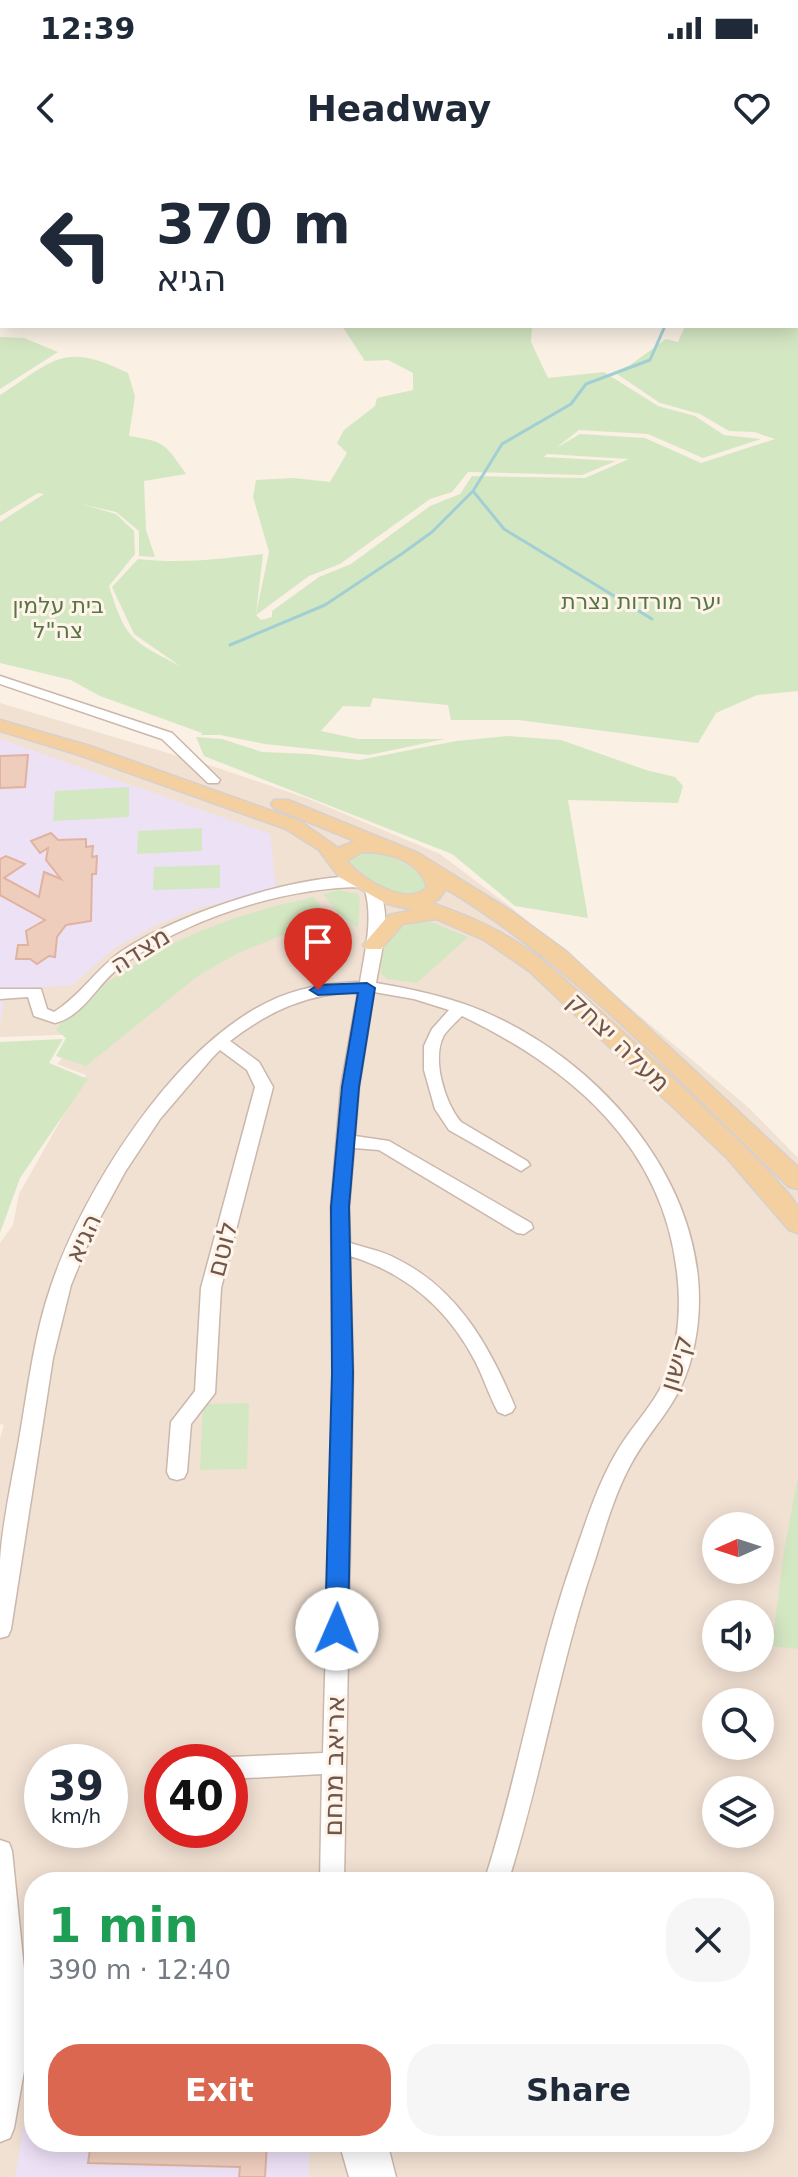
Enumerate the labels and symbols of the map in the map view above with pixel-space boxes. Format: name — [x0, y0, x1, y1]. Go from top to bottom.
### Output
park label: יער מורדות נצרת — [561, 589, 721, 614]
park label: בית עלמין צה"ל — [12, 593, 104, 643]
pin — [284, 908, 352, 990]
street label: מצדה — [105, 920, 175, 980]
street label: מעלה יצחק — [562, 986, 676, 1098]
street label: הגיא — [59, 1209, 107, 1267]
street label: לוטם — [200, 1218, 244, 1280]
street label: קישון — [653, 1331, 699, 1395]
north arrow — [702, 1512, 774, 1584]
position arrow — [295, 1587, 379, 1671]
street label: אריאב מנחם — [318, 1695, 350, 1837]
speed limit sign: 40 — [144, 1744, 248, 1848]

